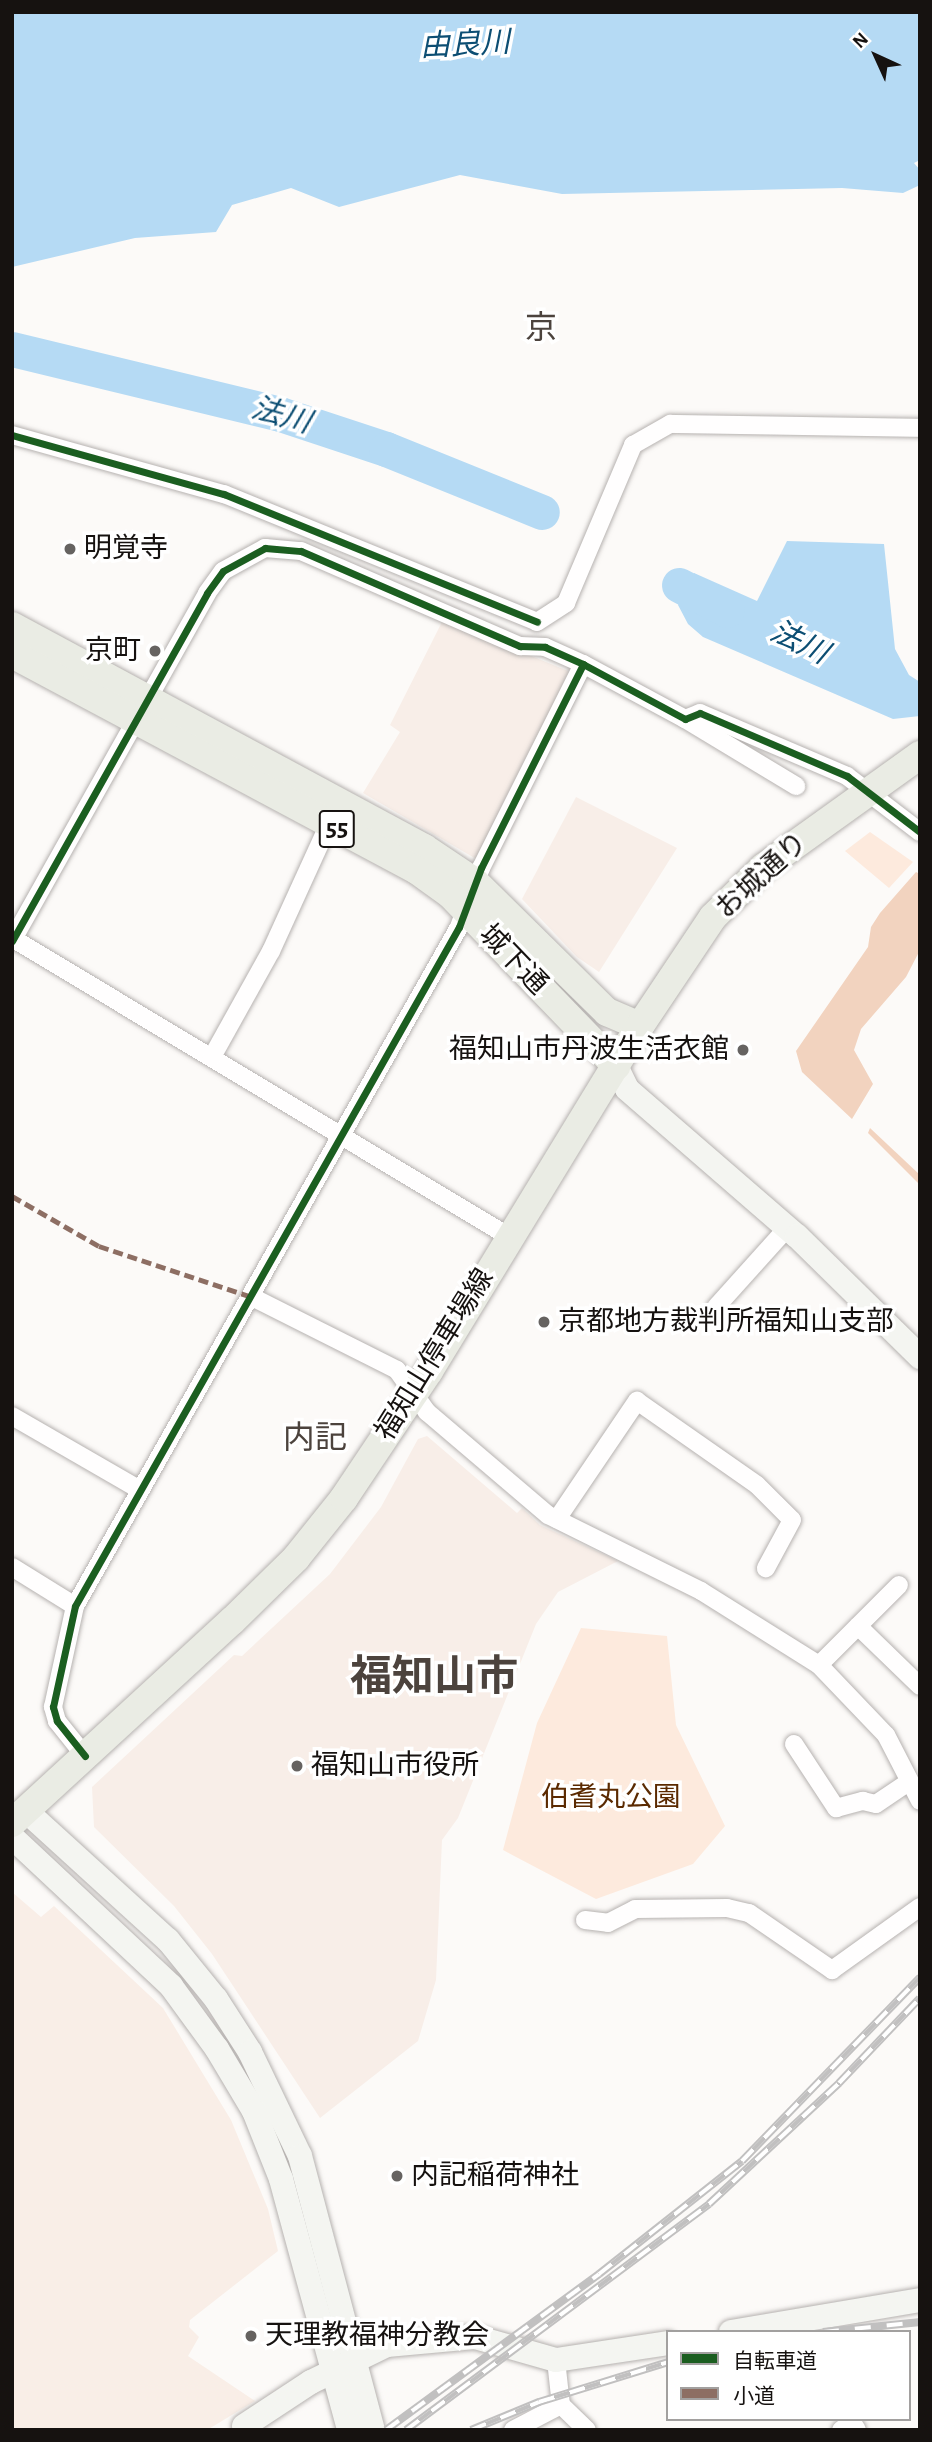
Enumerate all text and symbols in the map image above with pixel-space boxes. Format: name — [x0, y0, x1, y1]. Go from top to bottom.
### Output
north arrow — [841, 21, 911, 91]
water label: 由良川 — [419, 25, 511, 65]
text: N — [849, 29, 872, 52]
district label: 京 — [525, 309, 557, 347]
water label: 法川 — [247, 390, 315, 442]
place label: 明覚寺 — [84, 532, 168, 566]
marker: 明覚寺 — [62, 541, 78, 557]
water label: 法川 — [764, 614, 834, 672]
place label: 京町 — [85, 634, 141, 668]
marker: 京町 — [147, 643, 163, 659]
road number: 55 — [318, 806, 356, 852]
street label: お城通り — [709, 826, 815, 926]
street label: 城下通 — [472, 918, 554, 1002]
place label: 福知山市丹波生活衣館 — [449, 1033, 729, 1067]
marker: 福知山市丹波生活衣館 — [735, 1042, 751, 1058]
street label: 福知山停車場線 — [369, 1263, 501, 1447]
place label: 京都地方裁判所福知山支部 — [558, 1305, 894, 1339]
marker: 京都地方裁判所福知山支部 — [536, 1314, 552, 1330]
district label: 内記 — [283, 1419, 347, 1457]
district label: 福知山市 — [350, 1652, 518, 1702]
place label: 福知山市役所 — [311, 1749, 479, 1783]
marker: 福知山市役所 — [289, 1758, 305, 1774]
park label: 伯耆丸公園 — [541, 1781, 681, 1815]
place label: 内記稲荷神社 — [411, 2159, 579, 2193]
marker: 内記稲荷神社 — [389, 2168, 405, 2184]
place label: 天理教福神分教会 — [265, 2319, 489, 2353]
marker: 天理教福神分教会 — [243, 2328, 259, 2344]
legend — [666, 2330, 911, 2421]
text: 自転車道 — [733, 2351, 817, 2372]
text: 小道 — [733, 2386, 775, 2407]

